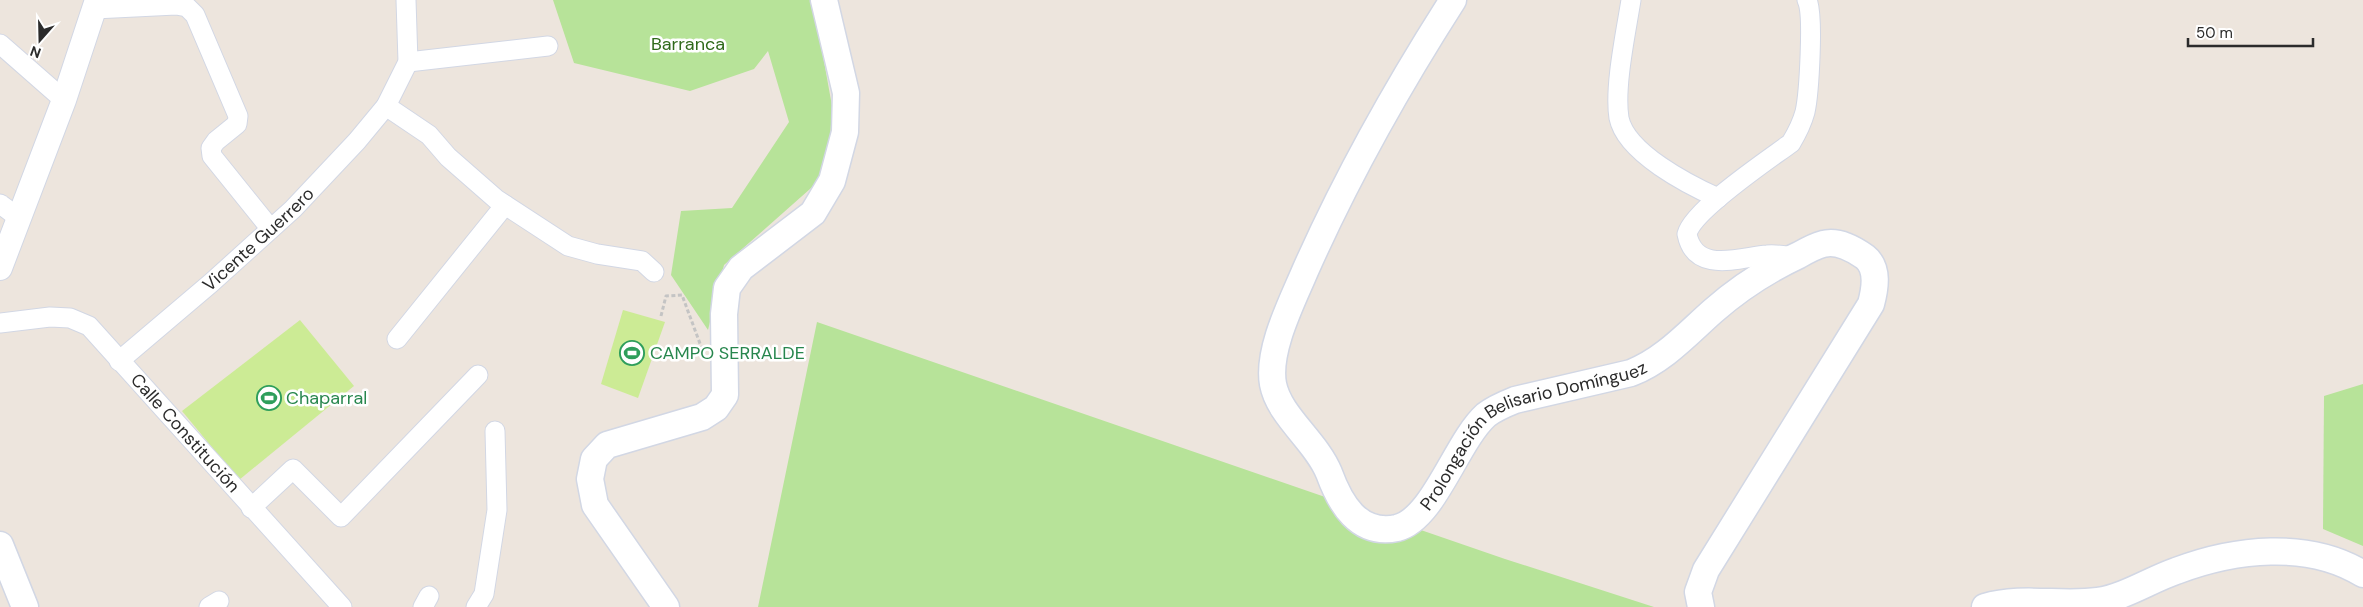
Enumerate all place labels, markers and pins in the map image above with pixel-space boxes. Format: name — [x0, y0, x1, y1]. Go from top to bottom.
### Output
sports icon: CAMPO SERRALDE — [619, 340, 645, 366]
place label: CAMPO SERRALDE — [650, 341, 805, 365]
sports icon: Chaparral — [256, 385, 282, 411]
place label: Chaparral — [286, 386, 367, 410]

